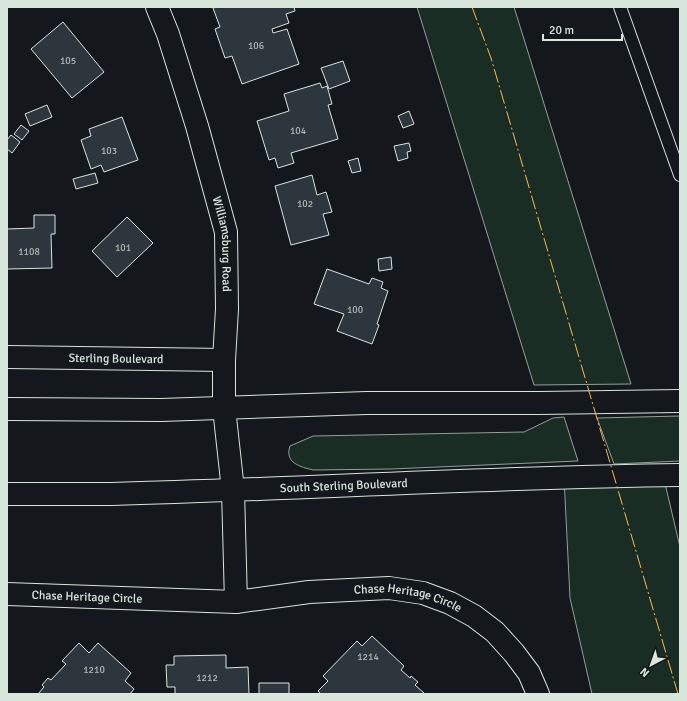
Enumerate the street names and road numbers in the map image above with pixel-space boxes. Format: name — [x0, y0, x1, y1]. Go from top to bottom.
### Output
street label: Williamsburg Road — [209, 195, 234, 292]
street label: Sterling Boulevard — [68, 351, 164, 367]
street label: South Sterling Boulevard — [280, 476, 408, 496]
street label: Chase Heritage Circle — [353, 581, 464, 616]
street label: Chase Heritage Circle — [31, 588, 143, 607]

